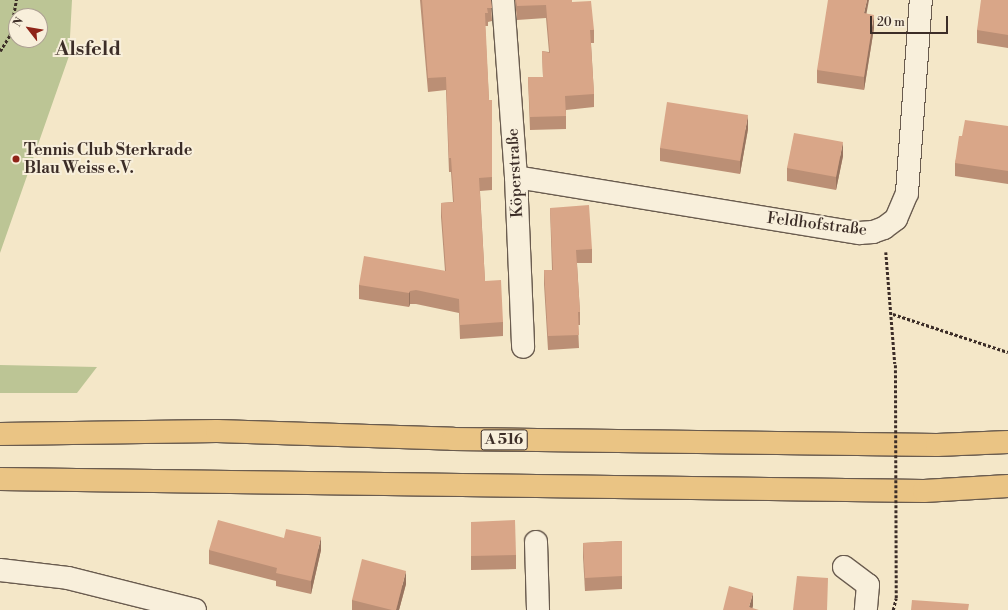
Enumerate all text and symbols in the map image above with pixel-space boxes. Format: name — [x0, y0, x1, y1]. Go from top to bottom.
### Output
north arrow — [8, 8, 48, 48]
scale bar — [872, 8, 950, 34]
text: N — [10, 15, 27, 30]
text: 20 m — [877, 15, 905, 30]
district label: Alsfeld — [55, 37, 121, 61]
street label: Köperstraße — [503, 128, 527, 218]
place label: Tennis Club Sterkrade Blau Weiss e.V. — [24, 140, 192, 178]
marker: Tennis Club Sterkrade Blau Weiss e.V. — [11, 154, 21, 164]
street label: Feldhofstraße — [766, 208, 868, 240]
road number: A 516 — [480, 427, 528, 453]

